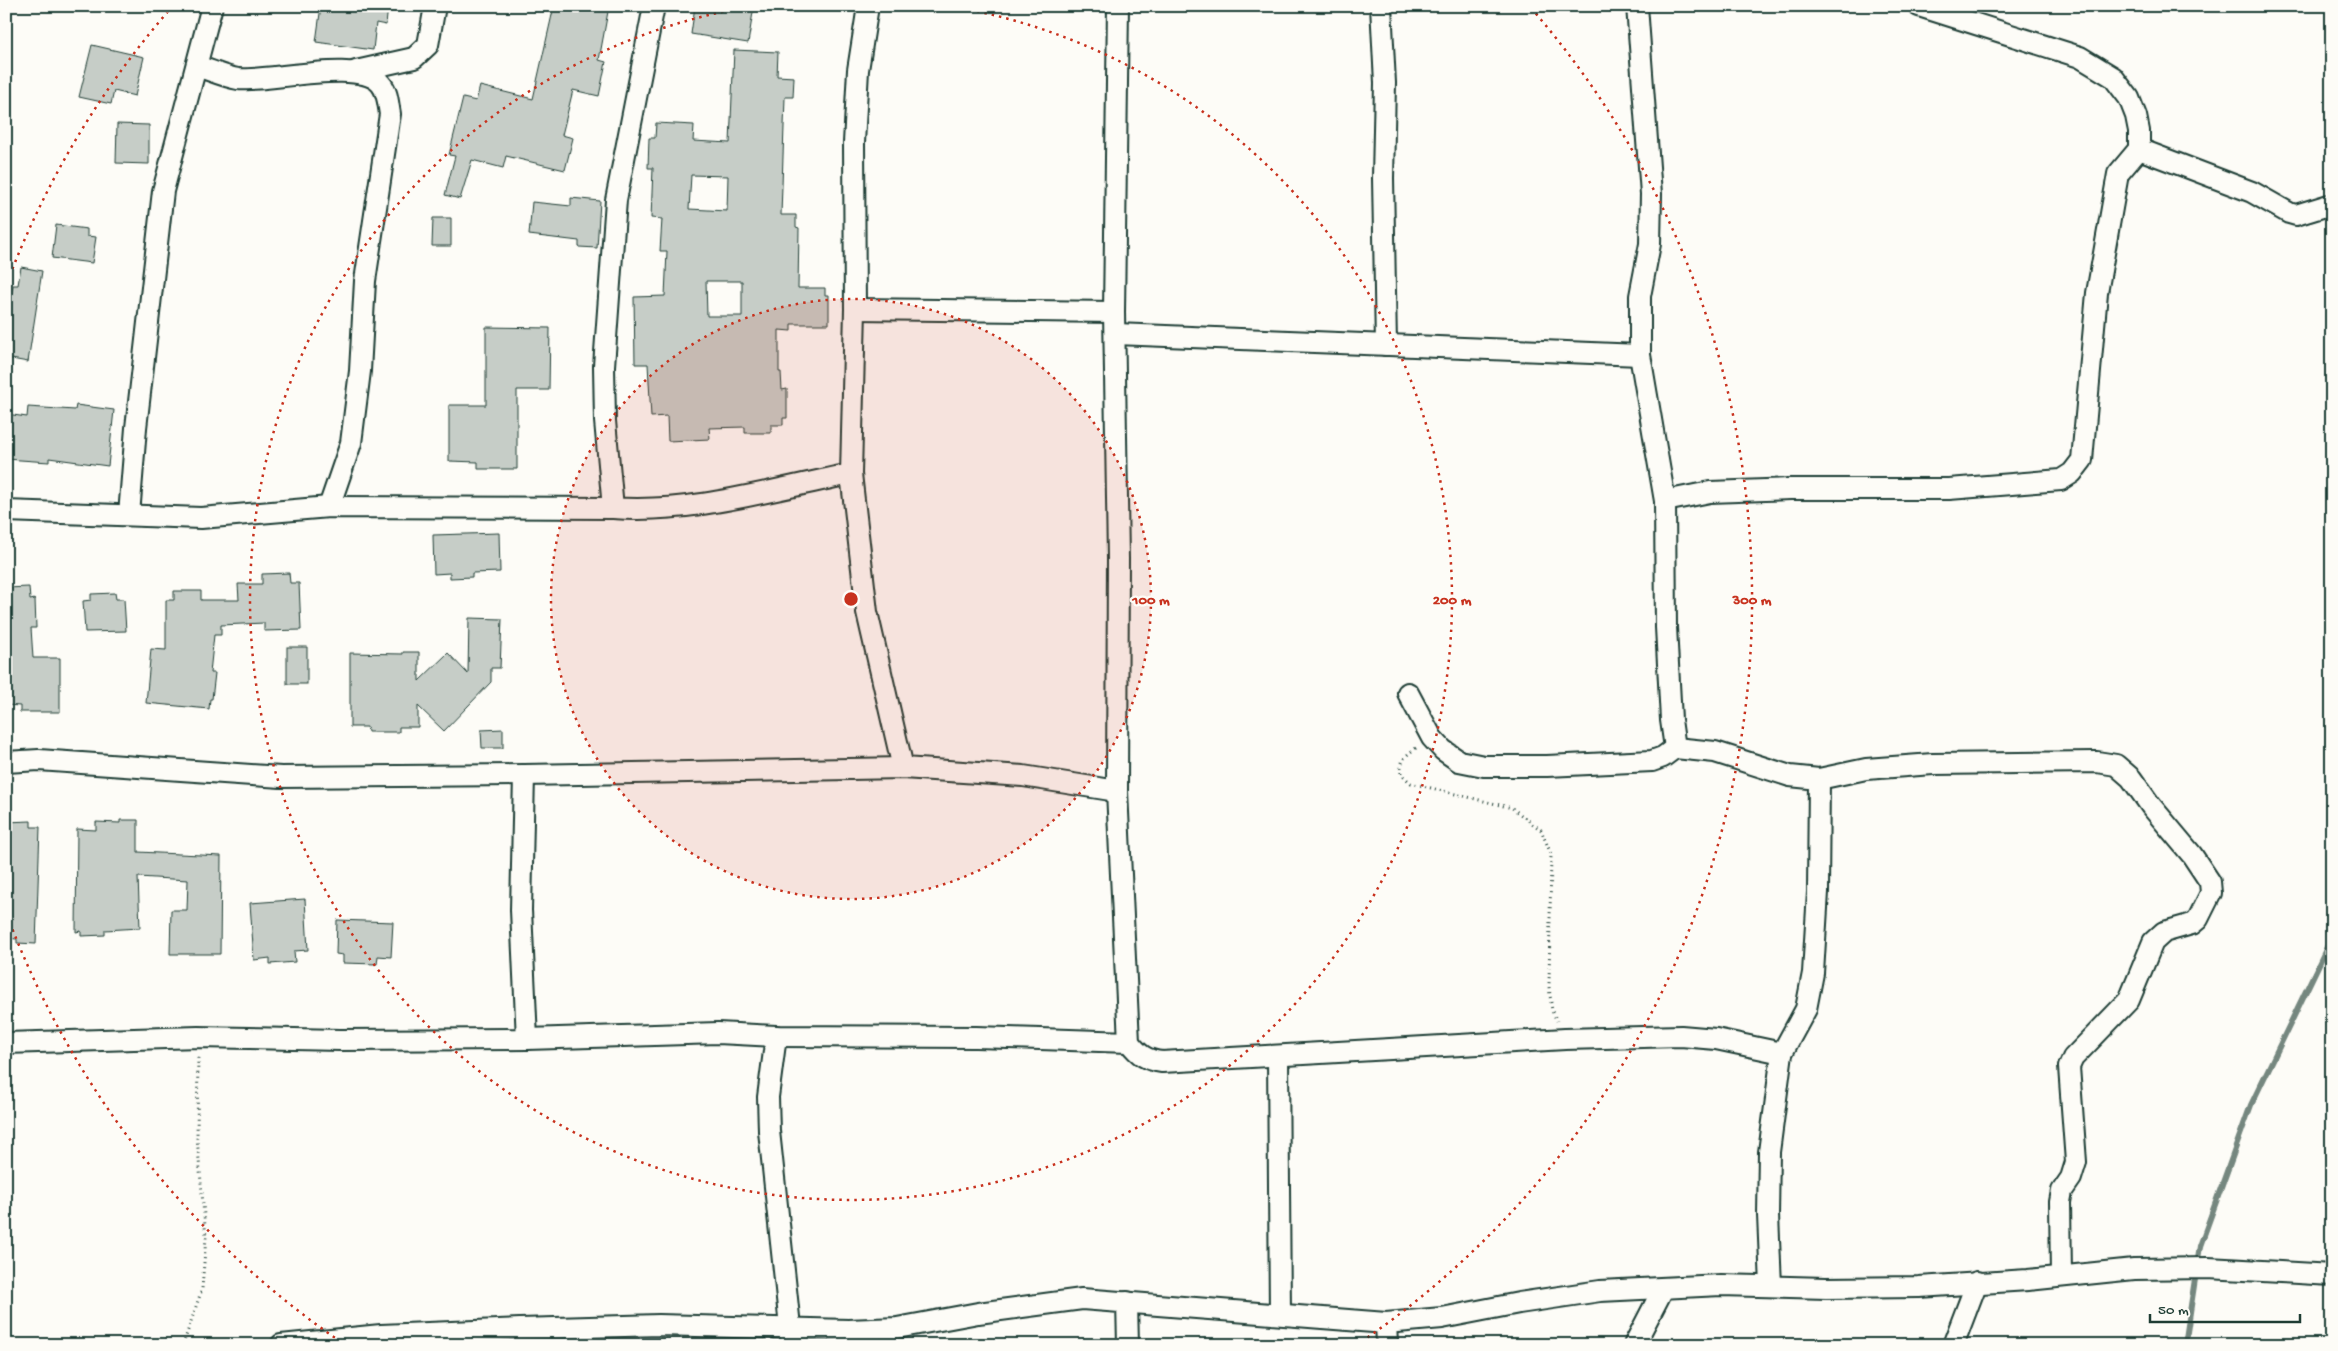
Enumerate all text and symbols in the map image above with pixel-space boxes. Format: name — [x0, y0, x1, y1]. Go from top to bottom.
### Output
centre of rings — [842, 590, 860, 608]
text: 100 m — [1131, 592, 1170, 610]
text: 200 m — [1433, 592, 1472, 610]
text: 300 m — [1731, 592, 1772, 610]
scale bar — [2150, 1291, 2300, 1323]
text: 50 m — [2158, 1302, 2189, 1320]

